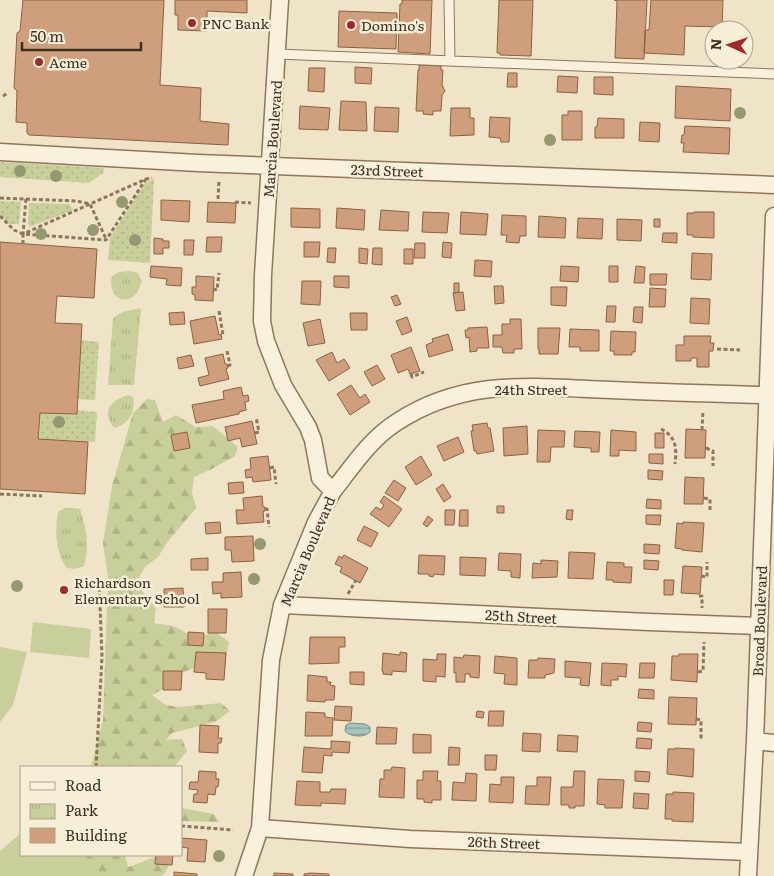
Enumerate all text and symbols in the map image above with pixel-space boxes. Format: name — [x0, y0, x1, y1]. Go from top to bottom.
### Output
place label: PNC Bank — [202, 13, 269, 33]
place label: Domino's — [361, 15, 424, 35]
marker: PNC Bank — [186, 17, 198, 29]
marker: Domino's — [345, 19, 357, 31]
scale bar — [22, 20, 141, 52]
north arrow — [704, 20, 754, 70]
text: 50 m — [30, 24, 64, 47]
text: N — [705, 38, 725, 51]
place label: Acme — [49, 52, 87, 72]
marker: Acme — [33, 56, 45, 68]
street label: Marcia Boulevard — [258, 79, 286, 199]
street label: 23rd Street — [350, 159, 424, 181]
street label: 24th Street — [495, 379, 568, 399]
street label: Marcia Boulevard — [275, 492, 339, 609]
street label: Broad Boulevard — [747, 565, 771, 677]
place label: Richardson Elementary School — [74, 572, 200, 608]
marker: Richardson Elementary School — [58, 584, 70, 596]
street label: 25th Street — [485, 604, 558, 628]
legend — [20, 766, 182, 856]
text: Road — [65, 773, 101, 796]
text: Park — [65, 798, 99, 821]
text: Building — [65, 823, 127, 846]
street label: 26th Street — [467, 831, 541, 853]

